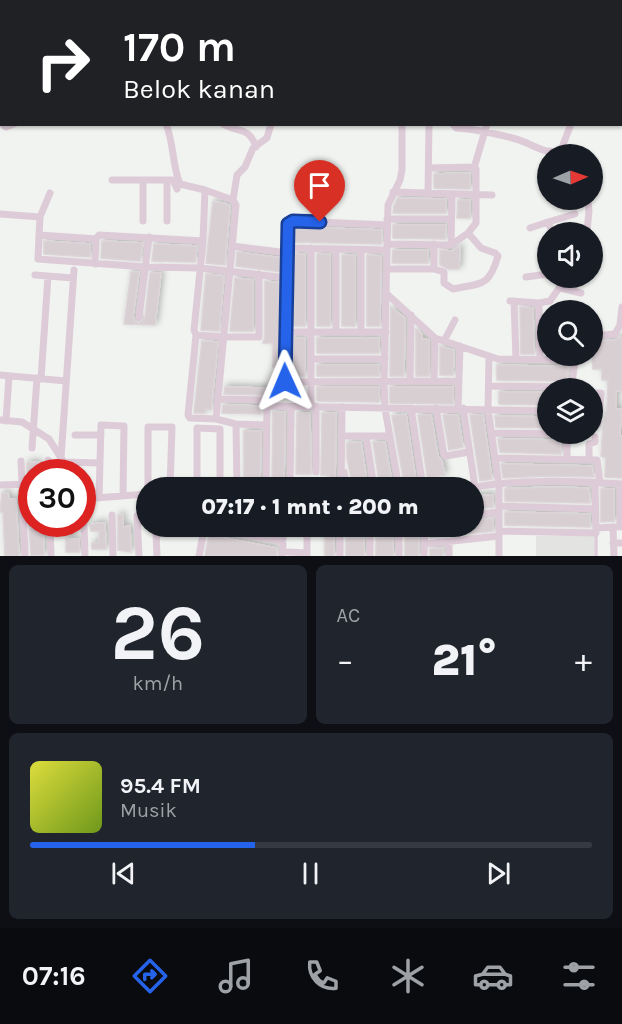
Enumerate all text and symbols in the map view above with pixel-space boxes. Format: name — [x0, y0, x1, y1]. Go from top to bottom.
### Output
text: 170 m — [123, 22, 236, 72]
icon: right — [24, 24, 102, 102]
text: Belok kanan — [123, 73, 275, 105]
north arrow — [537, 144, 603, 210]
map controls — [537, 144, 603, 444]
pin — [294, 160, 345, 222]
icon: arrive — [303, 169, 336, 202]
button: sound — [537, 222, 603, 288]
button: search — [537, 300, 603, 366]
position arrow — [253, 349, 317, 413]
button: layers — [537, 378, 603, 444]
speed limit sign: 30 — [18, 459, 96, 537]
text: 07:17 · 1 mnt · 200 m — [201, 494, 419, 520]
text: 26 — [110, 587, 205, 679]
text: AC — [337, 604, 360, 627]
text: 21° — [432, 634, 497, 686]
text: − — [337, 641, 354, 679]
text: + — [575, 641, 592, 679]
text: km/h — [132, 672, 183, 695]
text: 95.4 FM — [120, 773, 201, 799]
text: Musik — [120, 799, 177, 822]
icon: previous — [107, 857, 140, 890]
icon: pause — [294, 857, 327, 890]
icon: next — [482, 857, 515, 890]
icon: directions — [129, 955, 171, 997]
icon: music — [215, 955, 257, 997]
icon: phone — [301, 955, 343, 997]
icon: climate — [387, 955, 429, 997]
icon: car — [472, 955, 514, 997]
icon: filters — [558, 955, 600, 997]
text: 07:16 — [22, 960, 86, 992]

